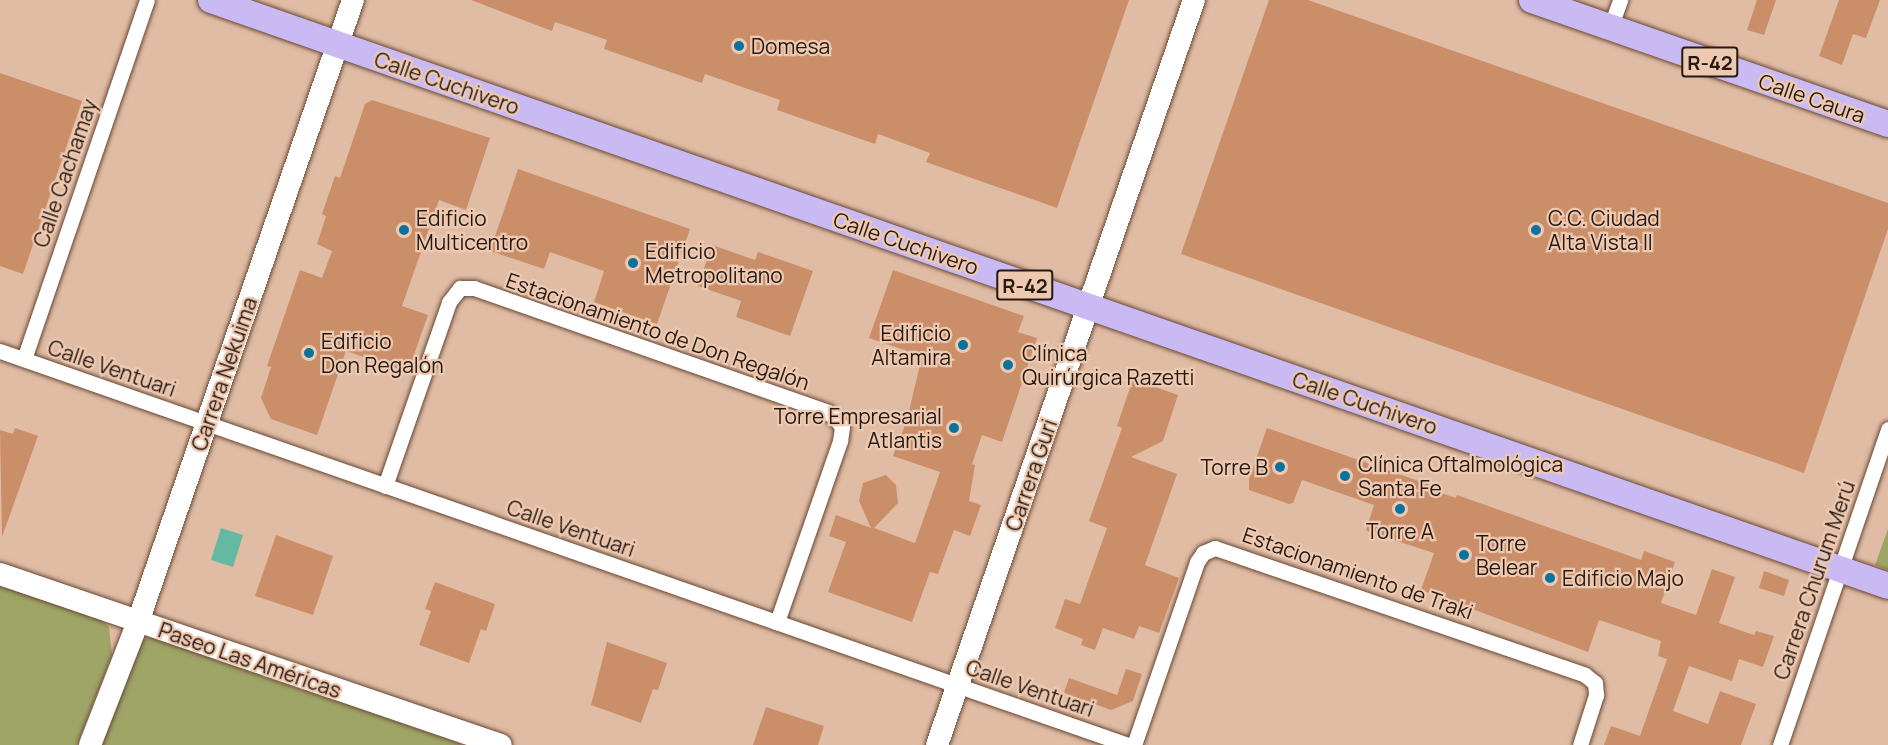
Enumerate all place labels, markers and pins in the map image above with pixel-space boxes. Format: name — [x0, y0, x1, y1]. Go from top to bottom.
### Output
place label: Domesa — [751, 33, 830, 59]
marker: Domesa — [732, 39, 746, 53]
place label: Edificio Multicentro — [416, 205, 528, 255]
place label: C.C. Ciudad Alta Vista II — [1548, 205, 1660, 255]
marker: Edificio Multicentro — [397, 223, 411, 237]
marker: C.C. Ciudad Alta Vista II — [1529, 223, 1543, 237]
place label: Edificio Metropolitano — [645, 238, 783, 288]
marker: Edificio Metropolitano — [626, 256, 640, 270]
place label: Edificio Altamira — [871, 320, 951, 370]
place label: Edificio Don Regalón — [321, 328, 444, 378]
marker: Edificio Altamira — [956, 338, 970, 352]
place label: Clínica Quirúrgica Razetti — [1022, 340, 1194, 390]
marker: Edificio Don Regalón — [302, 346, 316, 360]
marker: Clínica Quirúrgica Razetti — [999, 356, 1017, 374]
place label: Torre Empresarial Atlantis — [774, 403, 942, 453]
marker: Torre Empresarial Atlantis — [947, 421, 961, 435]
place label: Clínica Oftalmológica Santa Fe — [1358, 451, 1563, 501]
place label: Torre B — [1200, 454, 1268, 480]
marker: Torre B — [1273, 460, 1287, 474]
marker: Clínica Oftalmológica Santa Fe — [1336, 467, 1354, 485]
marker: Torre A — [1393, 502, 1407, 516]
place label: Torre A — [1366, 518, 1434, 544]
place label: Torre Belear — [1476, 530, 1537, 580]
marker: Torre Belear — [1457, 548, 1471, 562]
place label: Edificio Majo — [1562, 565, 1684, 591]
marker: Edificio Majo — [1543, 571, 1557, 585]

